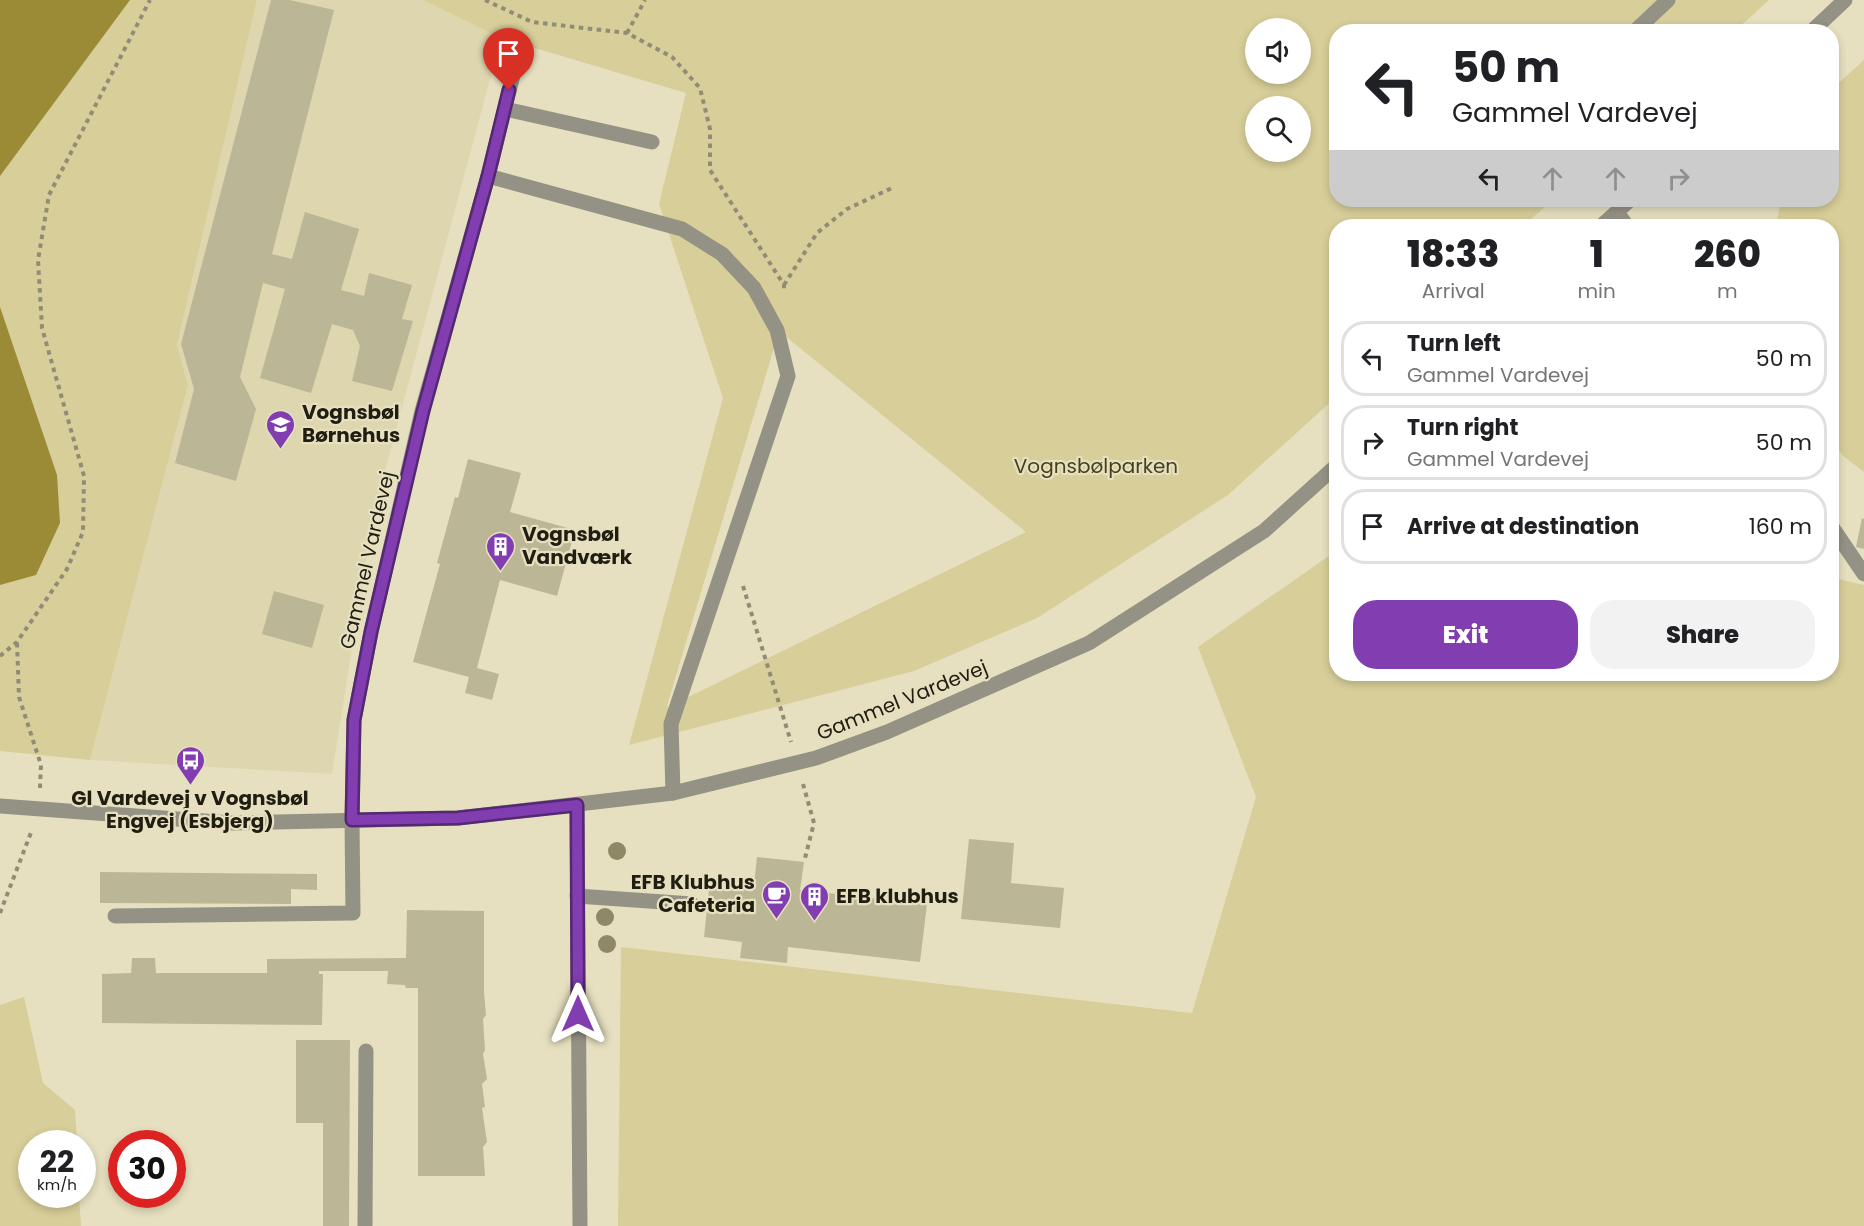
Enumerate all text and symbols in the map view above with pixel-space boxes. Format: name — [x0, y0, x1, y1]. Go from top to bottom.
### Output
map controls — [1245, 18, 1311, 162]
button: sound — [1245, 18, 1311, 84]
pin — [483, 28, 534, 90]
icon: arrive — [492, 37, 525, 70]
text: 50 m — [1452, 38, 1560, 97]
icon: left — [1353, 48, 1431, 126]
text: Gammel Vardevej — [1452, 94, 1698, 131]
button: search — [1245, 96, 1311, 162]
icon: left — [1473, 162, 1506, 195]
icon: ahead — [1536, 162, 1569, 195]
icon: ahead — [1599, 162, 1632, 195]
icon: right — [1662, 162, 1695, 195]
text: 18:33 — [1407, 229, 1499, 280]
text: 1 — [1590, 229, 1604, 280]
text: 260 — [1694, 229, 1761, 280]
text: Arrival — [1422, 277, 1485, 305]
text: min — [1577, 277, 1616, 305]
text: m — [1717, 277, 1738, 305]
text: Turn left — [1407, 328, 1501, 359]
icon: left — [1356, 342, 1389, 375]
text: 50 m — [1756, 343, 1812, 374]
text: Gammel Vardevej — [1407, 361, 1589, 389]
place label: Vognsbøl Børnehus — [302, 398, 400, 449]
school or university icon: Vognsbøl Børnehus — [265, 408, 297, 450]
text: Turn right — [1407, 412, 1518, 443]
icon: right — [1356, 426, 1389, 459]
text: 50 m — [1756, 427, 1812, 458]
text: Gammel Vardevej — [1407, 445, 1589, 473]
park label: Vognsbølparken — [1014, 452, 1178, 480]
street label: Gammel Vardevej — [333, 468, 401, 652]
icon: arrive — [1356, 510, 1389, 543]
text: Arrive at destination — [1407, 511, 1639, 542]
text: 160 m — [1749, 511, 1812, 542]
place label: Vognsbøl Vandværk — [522, 520, 633, 571]
building icon: Vognsbøl Vandværk — [485, 530, 517, 572]
button: Exit — [1353, 600, 1578, 669]
button: Share — [1590, 600, 1815, 669]
street label: Gammel Vardevej — [812, 653, 992, 747]
bus stop icon: Gl Vardevej v Vognsbøl Engvej (Esbjerg) — [174, 744, 206, 786]
place label: Gl Vardevej v Vognsbøl Engvej (Esbjerg) — [71, 784, 309, 835]
place label: EFB Klubhus Cafeteria — [631, 868, 755, 919]
cafe icon: EFB Klubhus Cafeteria — [760, 878, 792, 920]
building icon: EFB klubhus — [799, 880, 831, 922]
place label: EFB klubhus — [836, 882, 959, 910]
position arrow — [546, 982, 610, 1046]
speed limit sign: 30 — [108, 1130, 186, 1208]
text: 22 — [40, 1140, 74, 1183]
text: km/h — [37, 1174, 77, 1195]

